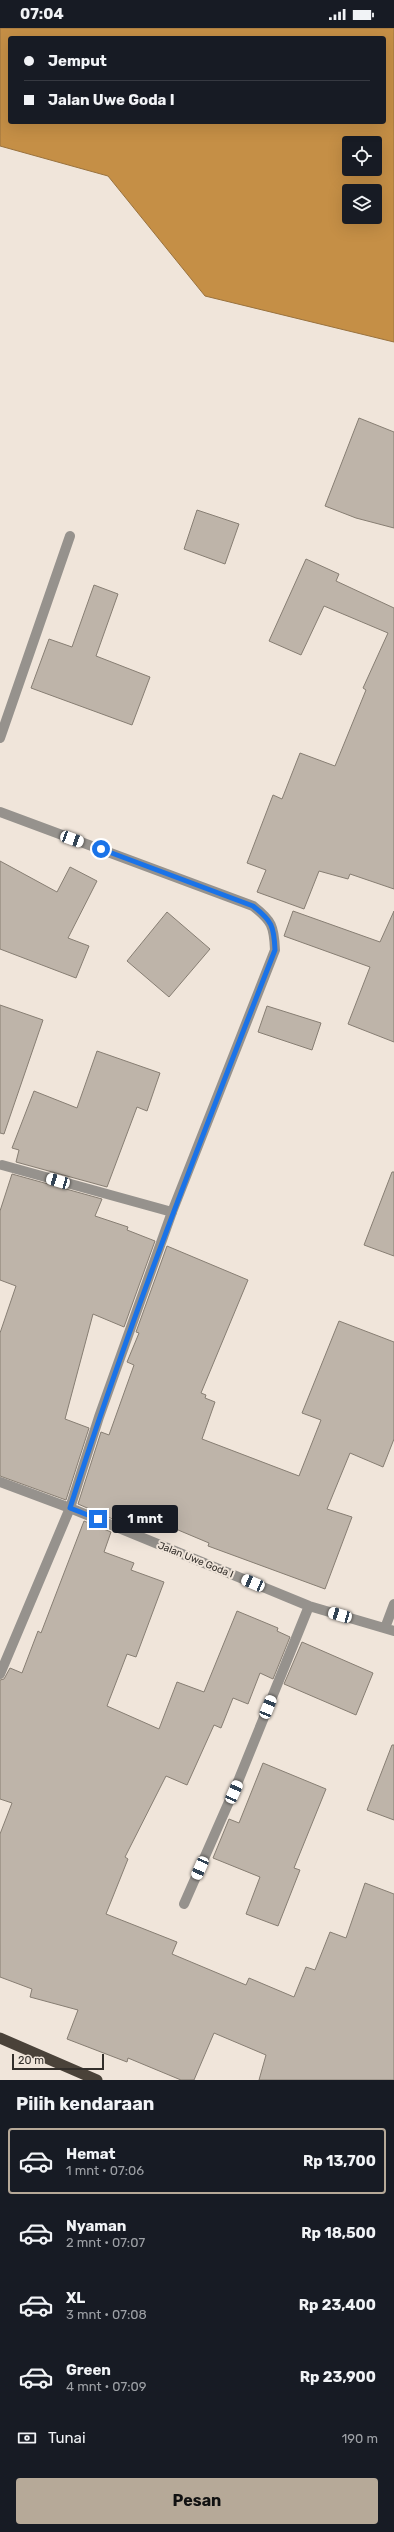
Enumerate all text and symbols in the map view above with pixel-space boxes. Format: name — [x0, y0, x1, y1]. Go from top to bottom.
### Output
text: 07:04 — [20, 5, 64, 23]
text: Jemput — [48, 52, 107, 70]
text: Jalan Uwe Goda I — [48, 91, 175, 109]
map controls — [342, 136, 382, 224]
button: locate — [342, 136, 382, 176]
button: layers — [342, 184, 382, 224]
car — [59, 829, 85, 849]
route start — [92, 840, 110, 858]
car — [45, 1172, 71, 1190]
callout: 1 mnt — [112, 1505, 178, 1533]
route end — [89, 1510, 107, 1528]
text: 1 mnt — [127, 1511, 163, 1526]
street label: Jalan Uwe Goda I — [156, 1539, 235, 1581]
car — [240, 1573, 266, 1593]
car — [327, 1606, 353, 1624]
car — [258, 1694, 278, 1720]
car — [224, 1779, 244, 1805]
car — [190, 1855, 210, 1881]
scale bar — [12, 2052, 104, 2071]
text: 20 m — [18, 2054, 44, 2067]
text: Pilih kendaraan — [16, 2093, 154, 2115]
icon: car — [18, 2143, 54, 2179]
text: Hemat — [66, 2145, 116, 2163]
text: Rp 13,700 — [303, 2152, 376, 2170]
text: 1 mnt · 07:06 — [66, 2163, 144, 2178]
icon: car — [18, 2215, 54, 2251]
text: Nyaman — [66, 2217, 127, 2235]
text: Rp 18,500 — [301, 2224, 376, 2242]
text: 2 mnt · 07:07 — [66, 2235, 145, 2250]
icon: car — [18, 2287, 54, 2323]
text: XL — [66, 2289, 85, 2307]
text: Rp 23,400 — [299, 2296, 376, 2314]
text: 3 mnt · 07:08 — [66, 2307, 147, 2322]
icon: car — [18, 2359, 54, 2395]
text: Green — [66, 2361, 111, 2379]
text: Rp 23,900 — [300, 2368, 376, 2386]
text: 4 mnt · 07:09 — [66, 2379, 147, 2394]
icon: cash — [16, 2427, 38, 2449]
text: Tunai — [48, 2429, 86, 2447]
text: 190 m — [342, 2431, 378, 2446]
button: Pesan — [16, 2478, 378, 2524]

